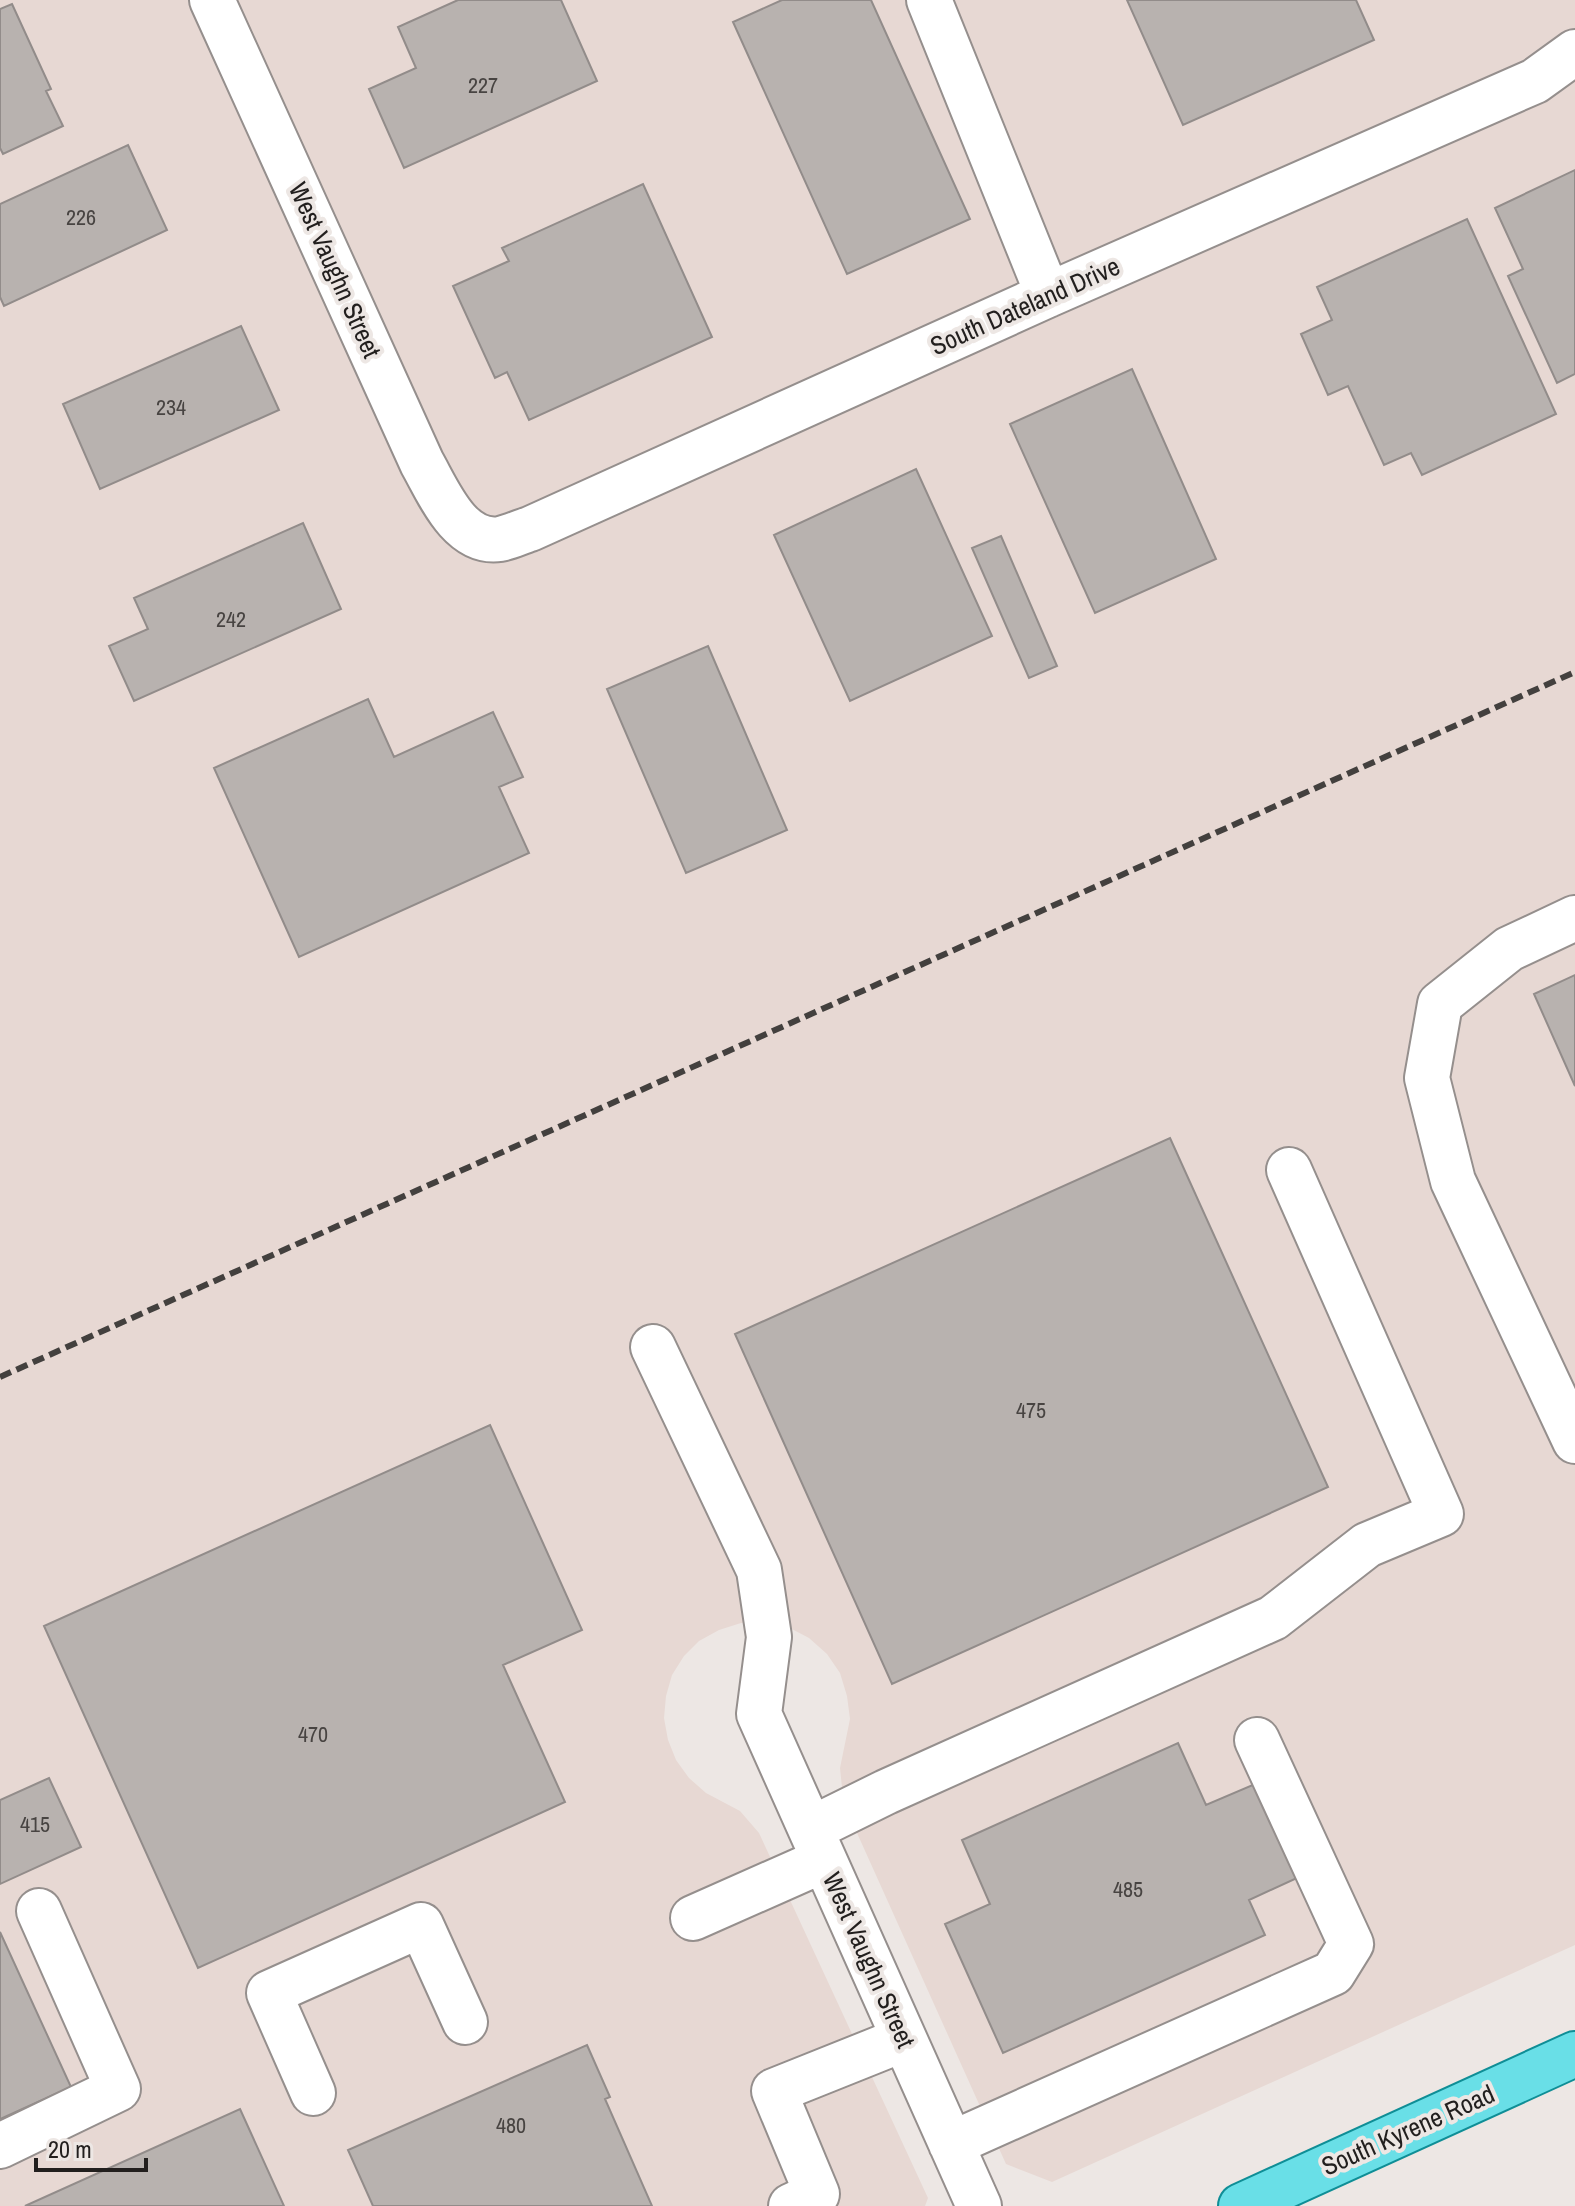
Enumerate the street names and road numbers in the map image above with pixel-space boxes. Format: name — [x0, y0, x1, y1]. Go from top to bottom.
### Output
street label: West Vaughn Street — [281, 176, 390, 363]
street label: South Dateland Drive — [925, 248, 1125, 363]
street label: West Vaughn Street — [815, 1866, 924, 2053]
street label: South Kyrene Road — [1316, 2076, 1500, 2183]

